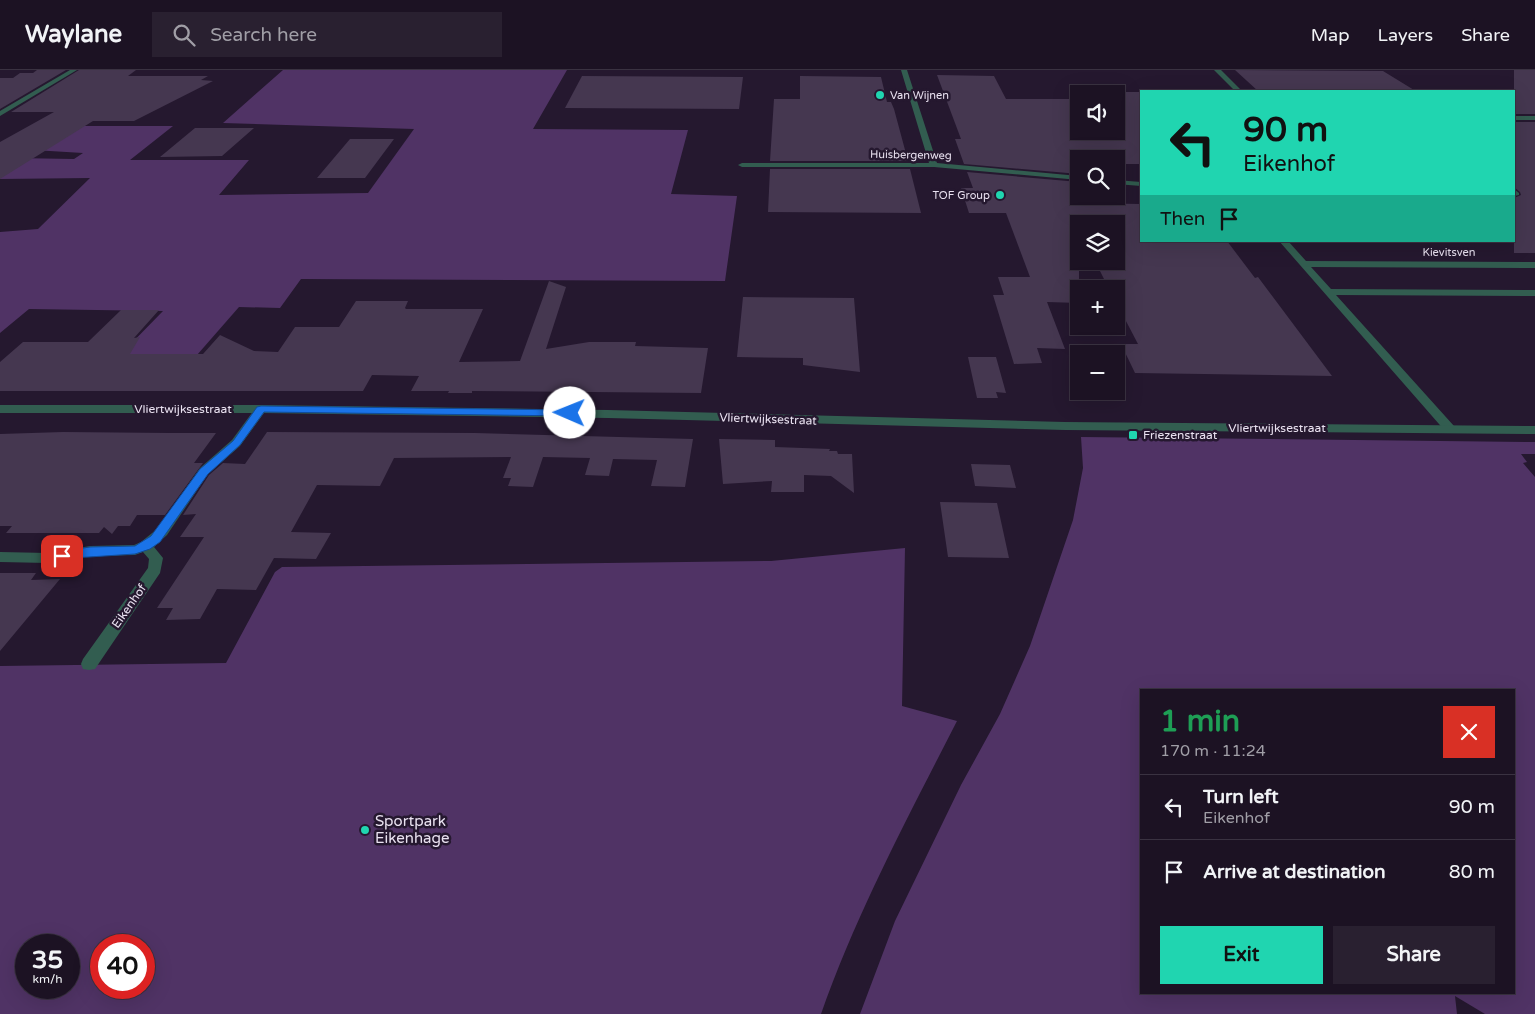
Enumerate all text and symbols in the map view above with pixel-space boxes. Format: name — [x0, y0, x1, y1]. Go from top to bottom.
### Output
search box — [152, 12, 502, 57]
text: Waylane — [25, 20, 122, 49]
icon: search — [170, 21, 198, 49]
text: Search here — [210, 24, 317, 46]
text: Map — [1311, 24, 1350, 46]
text: Layers — [1378, 24, 1433, 46]
text: Share — [1461, 24, 1510, 46]
map controls — [1070, 85, 1125, 400]
button: sound — [1070, 85, 1125, 140]
marker: Van Wijnen — [874, 89, 886, 101]
place label: Van Wijnen — [890, 89, 949, 102]
text: 90 m — [1243, 109, 1328, 151]
icon: left — [1160, 110, 1225, 175]
street label: Huisbergenweg — [870, 148, 952, 162]
button: search — [1070, 150, 1125, 205]
text: Eikenhof — [1243, 151, 1335, 177]
place label: TOF Group — [932, 189, 990, 202]
marker: TOF Group — [994, 189, 1006, 201]
icon: arrive — [1215, 205, 1243, 233]
text: Then — [1160, 208, 1205, 230]
button: layers — [1070, 215, 1125, 270]
street label: Kievitsven — [1423, 246, 1475, 259]
button: + — [1070, 280, 1125, 335]
button: − — [1070, 345, 1125, 400]
position arrow — [543, 386, 595, 438]
street label: Vliertwijksestraat — [134, 402, 232, 416]
street label: Vliertwijksestraat — [719, 410, 817, 428]
street label: Vliertwijksestraat — [1228, 421, 1326, 435]
place label: Friezenstraat — [1143, 428, 1218, 442]
marker: Friezenstraat — [1127, 429, 1139, 441]
pin — [41, 535, 83, 577]
icon: arrive — [48, 542, 76, 570]
street label: Eikenhof — [109, 581, 149, 631]
text: 1 min — [1160, 703, 1240, 740]
button: close — [1443, 706, 1495, 758]
text: 170 m · 11:24 — [1160, 741, 1266, 761]
text: Turn left — [1203, 786, 1279, 808]
icon: left — [1160, 793, 1188, 821]
text: 90 m — [1449, 796, 1495, 818]
text: Eikenhof — [1203, 808, 1270, 828]
place label: Sportpark Eikenhage — [375, 812, 450, 847]
marker: Sportpark Eikenhage — [359, 824, 371, 836]
icon: arrive — [1160, 858, 1188, 886]
text: Arrive at destination — [1203, 861, 1386, 883]
text: 80 m — [1449, 861, 1495, 883]
button: Exit — [1160, 926, 1323, 984]
button: Share — [1333, 926, 1495, 984]
speed limit sign: 40 — [90, 934, 155, 999]
text: 35 — [32, 945, 63, 975]
text: km/h — [32, 972, 63, 986]

